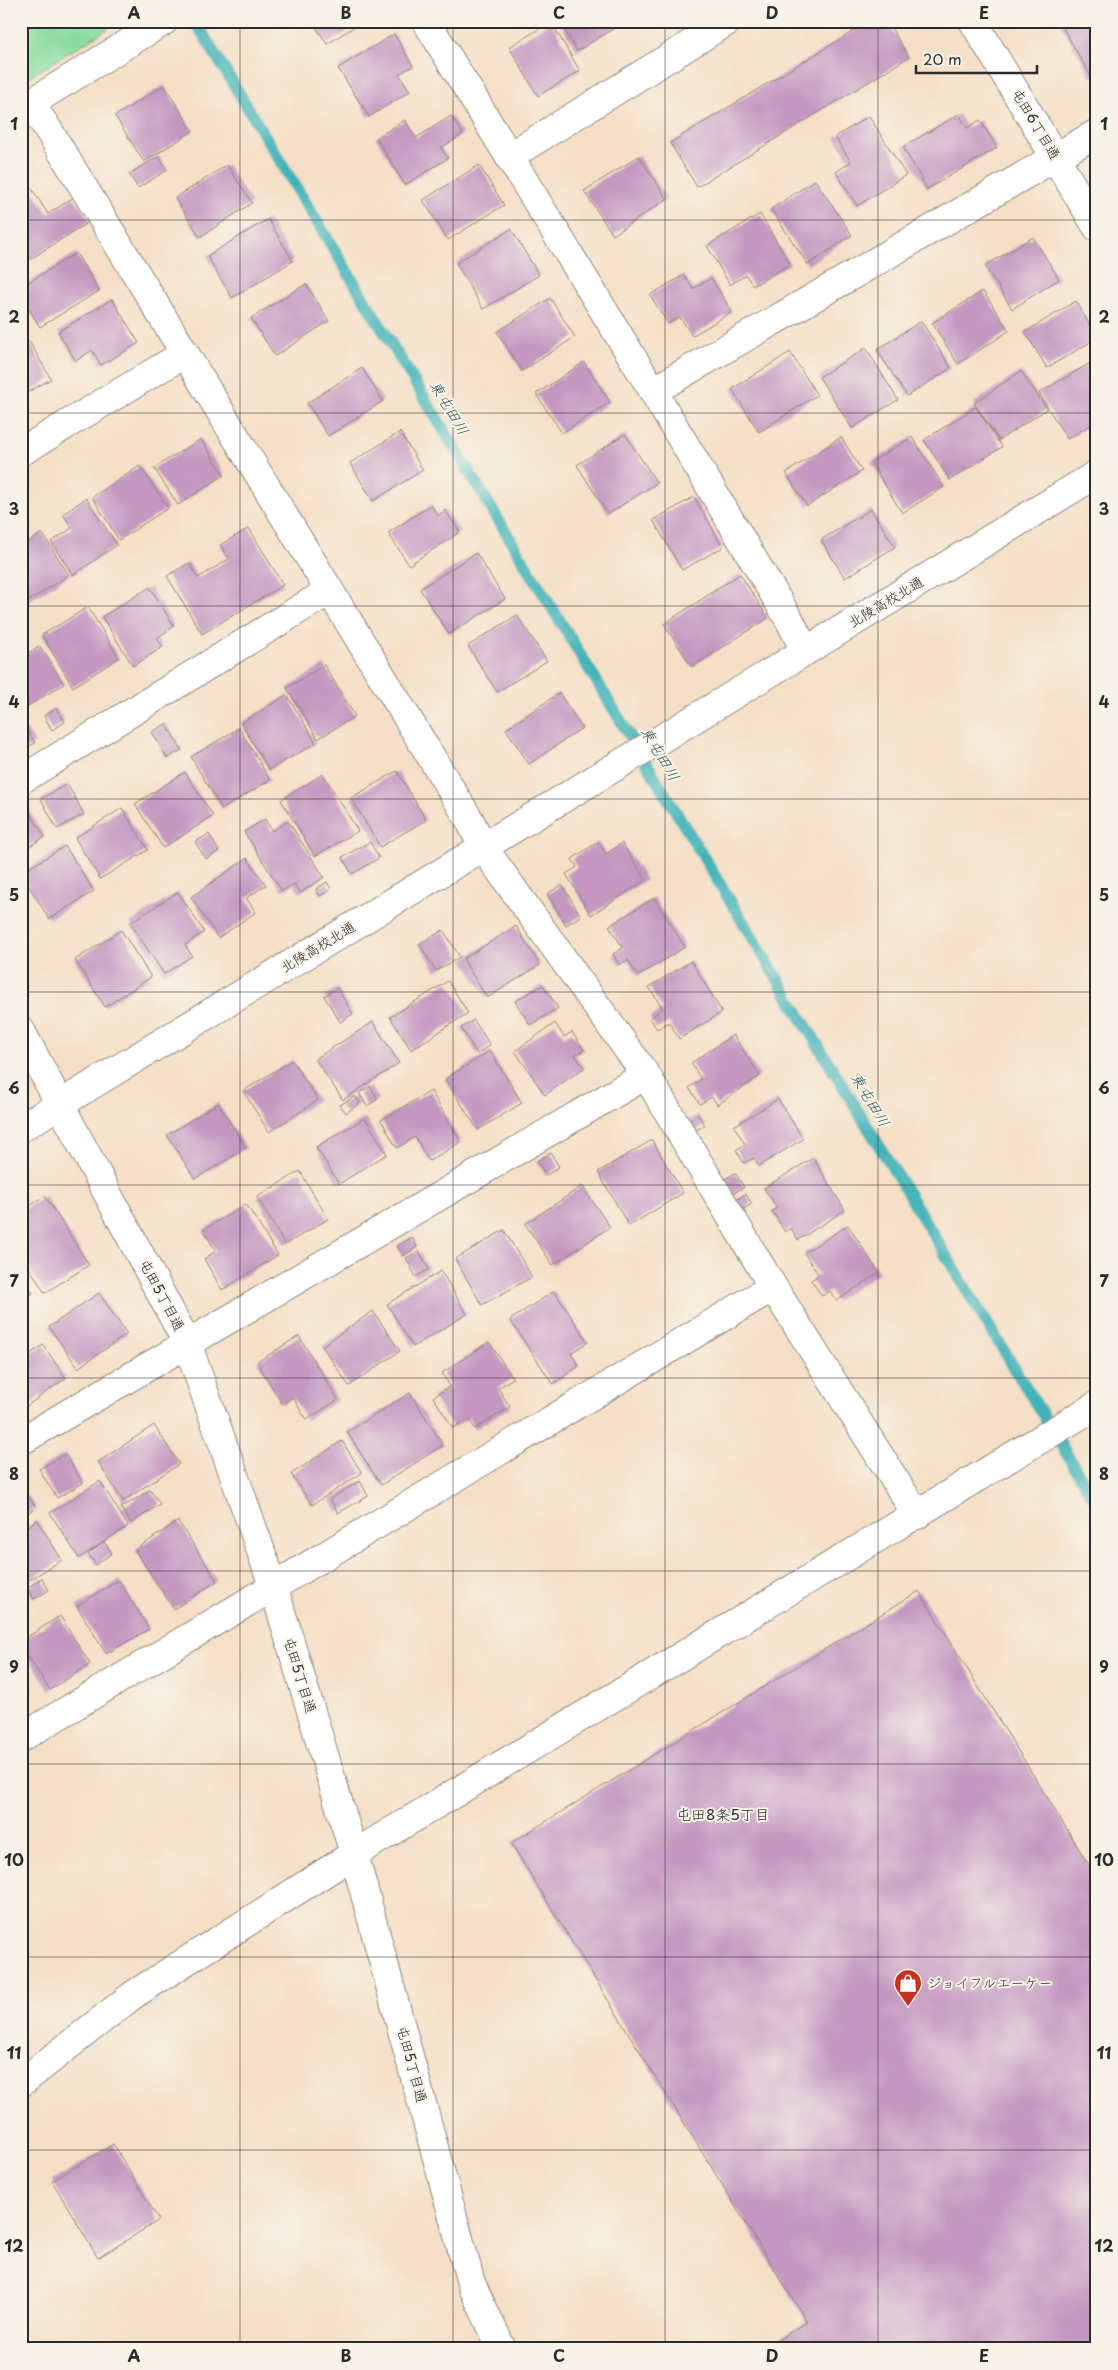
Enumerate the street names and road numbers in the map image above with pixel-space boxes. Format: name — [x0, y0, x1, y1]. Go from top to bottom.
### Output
street label: 屯田6丁目通 — [1007, 84, 1066, 163]
street label: 北陵高校北通 — [844, 571, 927, 632]
street label: 北陵高校北通 — [276, 916, 359, 977]
street label: 屯田5丁目通 — [135, 1255, 190, 1335]
street label: 屯田5丁目通 — [279, 1634, 322, 1716]
street label: 屯田5丁目通 — [392, 2023, 433, 2105]

